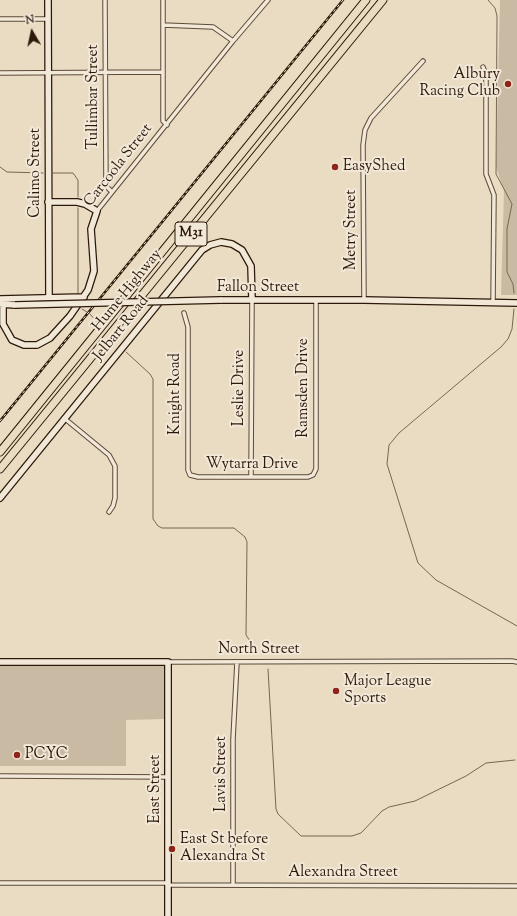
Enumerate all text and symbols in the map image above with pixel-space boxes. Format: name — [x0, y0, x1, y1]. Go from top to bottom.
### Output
north arrow — [12, 12, 52, 52]
text: N — [25, 12, 36, 29]
street label: Tullimbar Street — [85, 44, 103, 150]
place label: Albury Racing Club — [419, 66, 500, 101]
marker: Albury Racing Club — [503, 79, 513, 89]
street label: Carcoola Street — [81, 121, 157, 211]
street label: Calimo Street — [27, 128, 45, 218]
place label: EasyShed — [343, 158, 405, 176]
marker: EasyShed — [330, 162, 340, 172]
street label: Metry Street — [343, 190, 361, 270]
road number: M31 — [175, 222, 207, 246]
street label: Hume Highway — [89, 246, 167, 336]
street label: Fallon Street — [217, 279, 299, 297]
street label: Jelbart Road — [90, 293, 154, 365]
street label: Ramsden Drive — [295, 338, 313, 438]
street label: Leslie Drive — [231, 350, 249, 426]
street label: Knight Road — [167, 353, 185, 435]
street label: Wytarra Drive — [206, 456, 298, 474]
street label: North Street — [218, 641, 300, 659]
place label: Major League Sports — [344, 673, 431, 708]
marker: Major League Sports — [331, 686, 341, 696]
street label: Lavis Street — [213, 736, 231, 812]
place label: PCYC — [25, 746, 68, 764]
marker: PCYC — [12, 750, 22, 760]
street label: East Street — [147, 755, 165, 823]
place label: East St before Alexandra St — [180, 831, 268, 866]
marker: East St before Alexandra St — [167, 844, 177, 854]
street label: Alexandra Street — [288, 864, 398, 882]

